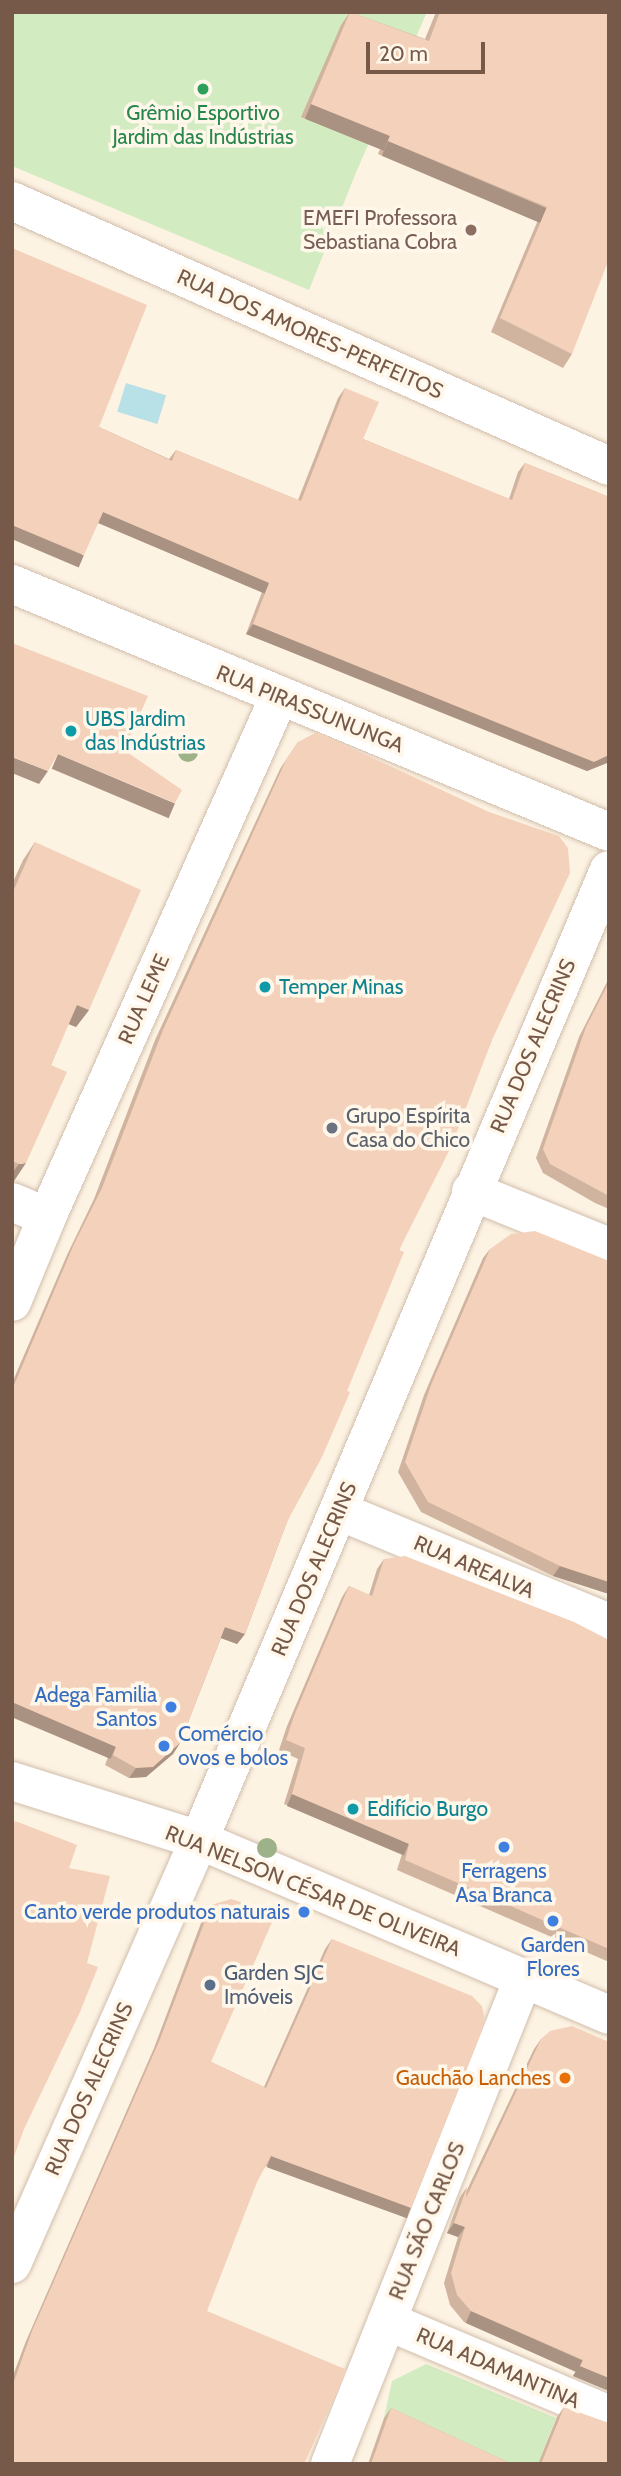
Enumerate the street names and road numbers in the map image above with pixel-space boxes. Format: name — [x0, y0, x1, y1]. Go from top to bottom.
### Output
street label: RUA DOS AMORES-PERFEITOS — [173, 264, 447, 404]
street label: RUA PIRASSUNUNGA — [213, 660, 407, 758]
street label: RUA LEME — [113, 950, 175, 1048]
street label: RUA DOS ALECRINS — [485, 955, 581, 1137]
street label: RUA DOS ALECRINS — [266, 1478, 362, 1660]
street label: RUA AREALVA — [410, 1530, 538, 1604]
street label: RUA NELSON CÉSAR DE OLIVEIRA — [162, 1820, 464, 1962]
street label: RUA DOS ALECRINS — [40, 1999, 138, 2179]
street label: RUA SÃO CARLOS — [384, 2138, 470, 2304]
street label: RUA ADAMANTINA — [412, 2322, 584, 2414]

